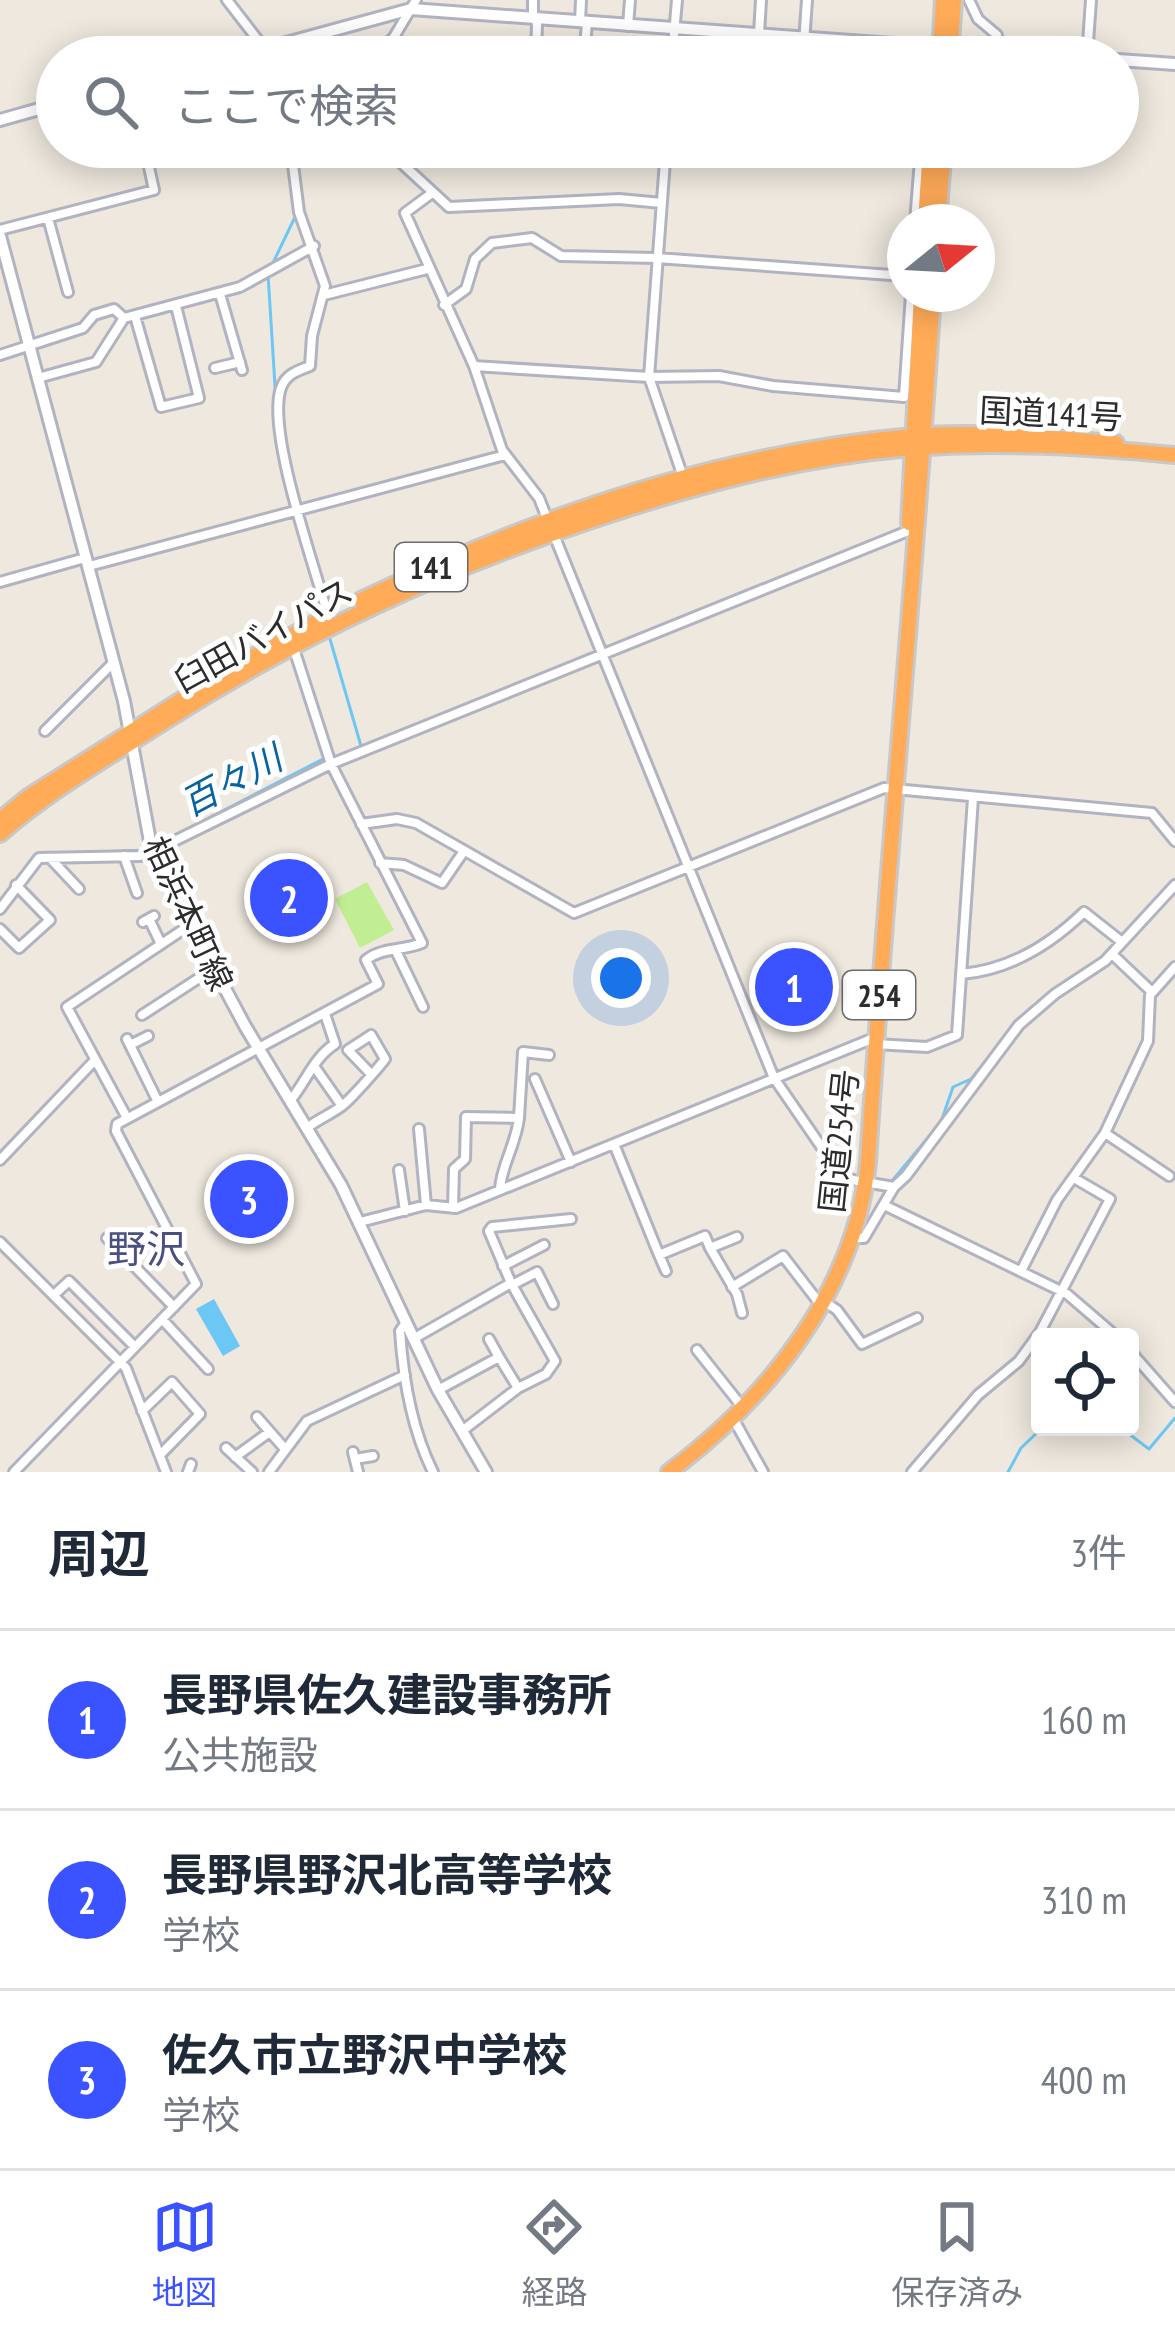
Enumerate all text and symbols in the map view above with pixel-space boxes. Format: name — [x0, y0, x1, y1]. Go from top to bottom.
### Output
search box — [36, 36, 1139, 168]
icon: search — [78, 69, 144, 135]
text: ここで検索 — [174, 76, 399, 134]
north arrow — [887, 204, 995, 312]
street label: 国道141号 — [978, 388, 1124, 438]
road number: 141 — [395, 543, 467, 591]
street label: 臼田バイパス — [166, 568, 360, 702]
water label: 百々川 — [172, 732, 293, 826]
street label: 相浜本町線 — [135, 829, 243, 997]
pin: 2 — [250, 853, 328, 943]
pin: 1 — [755, 942, 833, 1032]
your location — [591, 948, 651, 1008]
road number: 254 — [843, 971, 915, 1019]
street label: 国道254号 — [809, 1067, 867, 1215]
pin: 3 — [210, 1154, 288, 1244]
district label: 野沢 — [107, 1223, 185, 1274]
map controls — [1031, 1328, 1139, 1436]
button: locate — [1031, 1328, 1139, 1436]
text: 周辺 — [48, 1520, 150, 1586]
text: 3件 — [1070, 1527, 1127, 1578]
text: 長野県佐久建設事務所 — [162, 1665, 612, 1723]
text: 1 — [78, 1694, 96, 1745]
text: 160 m — [1041, 1694, 1127, 1745]
text: 公共施設 — [162, 1729, 318, 1780]
text: 長野県野沢北高等学校 — [162, 1845, 612, 1903]
text: 2 — [78, 1874, 96, 1925]
text: 310 m — [1041, 1874, 1127, 1925]
text: 学校 — [162, 1909, 240, 1960]
text: 佐久市立野沢中学校 — [162, 2025, 567, 2083]
text: 3 — [78, 2054, 96, 2105]
text: 400 m — [1041, 2054, 1127, 2105]
text: 学校 — [162, 2089, 240, 2140]
tab: 地図 — [152, 2194, 218, 2314]
tab: 経路 — [521, 2194, 587, 2314]
tab: 保存済み — [891, 2194, 1023, 2314]

